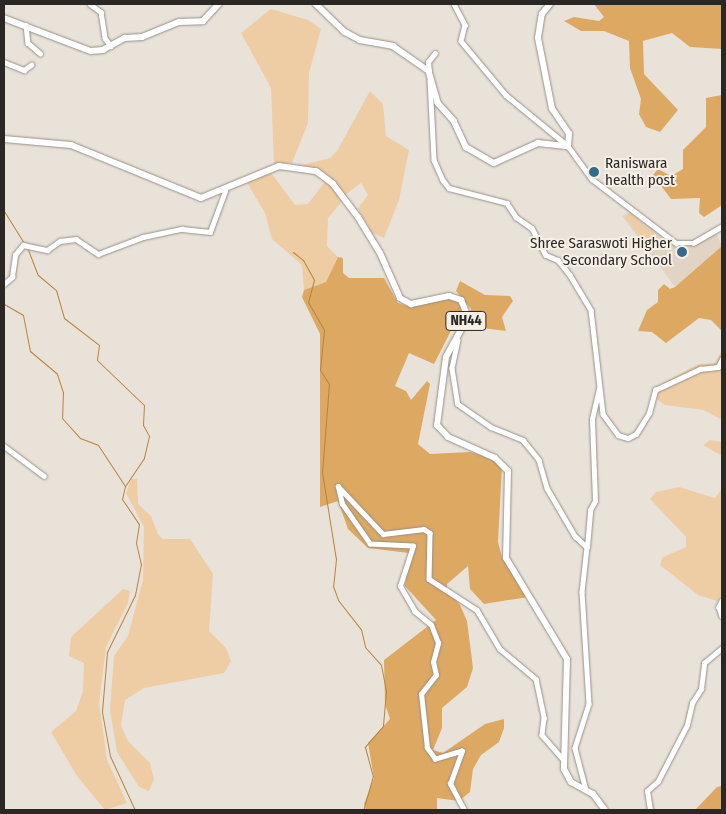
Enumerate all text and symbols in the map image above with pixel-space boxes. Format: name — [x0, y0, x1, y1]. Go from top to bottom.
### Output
place label: Raniswara health post — [605, 154, 675, 189]
marker: Raniswara health post — [587, 165, 601, 179]
place label: Shree Saraswoti Higher Secondary School — [530, 234, 672, 269]
marker: Shree Saraswoti Higher Secondary School — [676, 246, 688, 258]
road number: NH44 — [445, 310, 487, 332]

